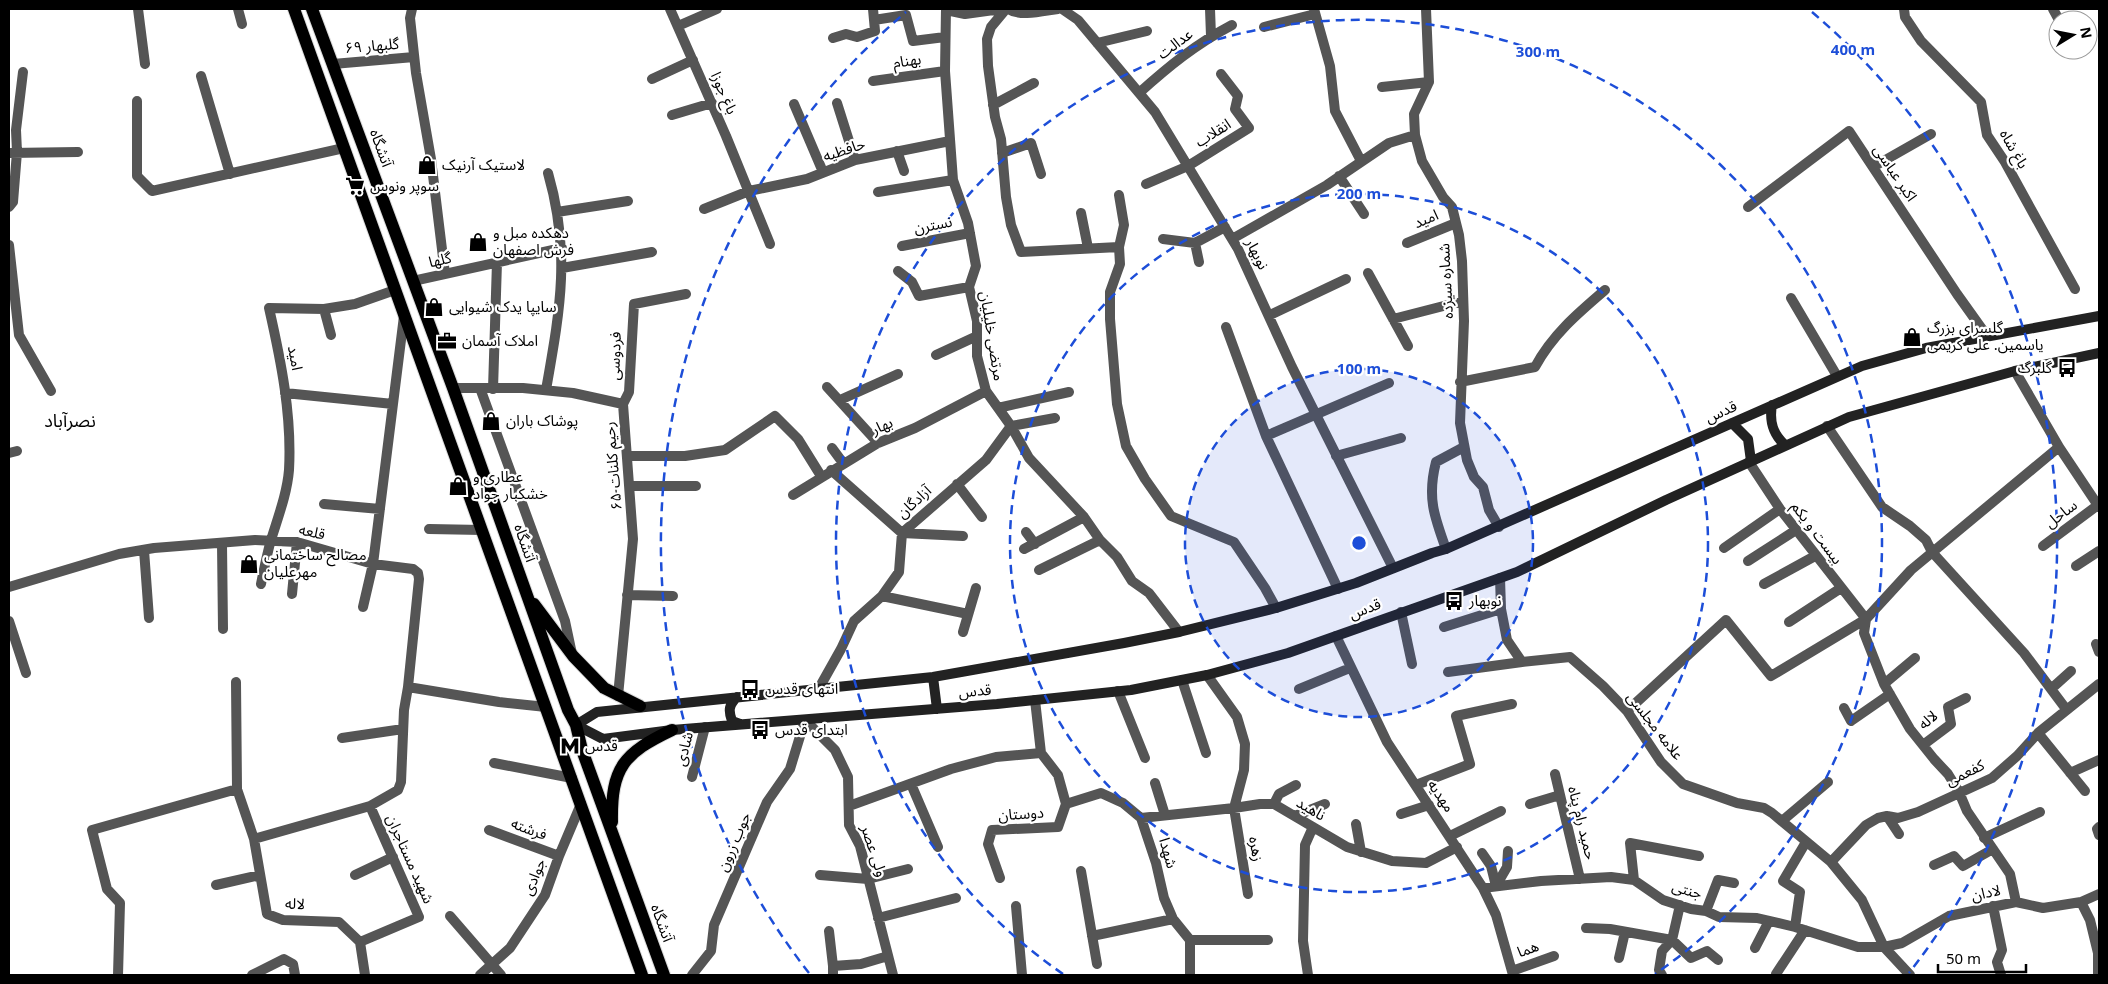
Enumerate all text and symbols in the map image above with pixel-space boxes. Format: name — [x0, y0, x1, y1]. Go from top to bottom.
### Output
north arrow — [2048, 10, 2098, 60]
street label: عدالت — [1153, 23, 1197, 63]
text: N — [2076, 25, 2097, 40]
street label: ۶۹ گلبهار — [344, 33, 401, 57]
text: 400 m — [1831, 39, 1875, 59]
text: 300 m — [1516, 41, 1560, 61]
street label: بهنام — [891, 48, 923, 74]
street label: باغ جوزا — [704, 68, 743, 118]
street label: انقلاب — [1191, 113, 1234, 151]
street label: باغ شاه — [1993, 125, 2034, 173]
street label: آتشگاه — [366, 126, 398, 170]
street label: حافظیه — [820, 133, 868, 165]
street label: اکبر عباسی — [1869, 140, 1922, 205]
shop icon: لاستیک آرنیک — [416, 154, 438, 176]
place label: لاستیک آرنیک — [442, 154, 525, 174]
supermarket icon: سوپر ونوس — [344, 175, 366, 197]
place label: سوپر ونوس — [370, 175, 439, 196]
text: 200 m — [1337, 183, 1381, 203]
street label: امید — [1410, 204, 1441, 232]
street label: نسترن — [912, 211, 954, 238]
place label: دهکده مبل و فرش اصفهان — [493, 222, 574, 259]
shop icon: دهکده مبل و فرش اصفهان — [467, 231, 489, 253]
street label: نوبهار — [1241, 234, 1274, 273]
street label: شماره سیزده — [1433, 242, 1457, 319]
street label: گلها — [426, 247, 454, 271]
street label: مرتضی خلیلیان — [976, 289, 1010, 382]
shop icon: سایپا یدک شیوایی — [423, 296, 445, 318]
place label: سایپا یدک شیوایی — [449, 296, 557, 317]
place label: گلسرای بزرگ یاسمین. علی کریمی — [1927, 317, 2044, 354]
shop icon: گلسرای بزرگ یاسمین. علی کریمی — [1901, 326, 1923, 348]
office icon: املاک آسمان — [436, 330, 458, 352]
place label: املاک آسمان — [462, 330, 538, 350]
street label: فردوسی — [603, 331, 625, 381]
street label: امید — [284, 344, 308, 372]
place label: گلبرگ — [2018, 357, 2053, 377]
bus stop icon: گلبرگ — [2056, 357, 2078, 379]
text: 100 m — [1337, 358, 1381, 378]
street label: قدس — [1702, 395, 1740, 427]
district label: نصرآباد — [44, 408, 96, 432]
shop icon: پوشاک باران — [480, 410, 502, 432]
place label: پوشاک باران — [506, 410, 578, 431]
street label: بهار — [867, 412, 895, 439]
street label: ۶۵-رحیم کلنات — [598, 421, 628, 511]
place label: عطاری و خشکبار جواد — [473, 466, 548, 503]
shop icon: عطاری و خشکبار جواد — [447, 475, 469, 497]
street label: آزادگان — [892, 480, 935, 522]
street label: ساحل — [2040, 494, 2081, 532]
street label: بیست و یکم — [1786, 497, 1848, 569]
street label: قلعه — [297, 518, 328, 544]
street label: آتشگاه — [510, 521, 542, 565]
centre of rings — [1350, 534, 1368, 552]
place label: مصالح ساختمانی مهرعلیان — [264, 544, 367, 581]
shop icon: مصالح ساختمانی مهرعلیان — [238, 553, 260, 575]
bus stop icon: نوبهار — [1443, 590, 1465, 612]
place label: نوبهار — [1468, 590, 1502, 610]
street label: قدس — [1346, 593, 1384, 623]
bus stop icon: انتهای قدس — [739, 678, 761, 700]
place label: انتهای قدس — [765, 678, 838, 698]
street label: قدس — [958, 679, 992, 701]
street label: علامه مجلسی — [1623, 687, 1689, 764]
street label: لاله — [1913, 705, 1941, 733]
bus stop icon: ابتدای قدس — [749, 719, 771, 741]
place label: ابتدای قدس — [775, 719, 848, 739]
street label: شادی — [669, 729, 697, 768]
metro station icon: قدس — [559, 735, 581, 757]
place label: قدس — [585, 735, 618, 755]
street label: کفعمی — [1942, 754, 1988, 790]
street label: مهدیه — [1424, 775, 1460, 816]
street label: حمید رام پناه — [1562, 784, 1602, 862]
street label: ناهید — [1293, 792, 1330, 825]
street label: دوستان — [997, 801, 1045, 825]
street label: جوب زرون — [712, 809, 755, 874]
street label: شهید مستاجران — [382, 811, 440, 907]
street label: فرشته — [509, 812, 550, 844]
street label: ولی عصر — [857, 821, 893, 879]
street label: شهدا — [1155, 835, 1183, 871]
street label: زهره — [1245, 835, 1269, 863]
street label: جوادی — [516, 855, 550, 898]
street label: جنتی — [1670, 875, 1705, 903]
street label: لادان — [1969, 879, 2002, 905]
street label: لاله — [285, 892, 306, 914]
street label: آتشگاه — [647, 901, 679, 945]
street label: هما — [1514, 935, 1541, 961]
scale bar — [1938, 942, 2026, 974]
text: 50 m — [1946, 948, 1981, 968]

